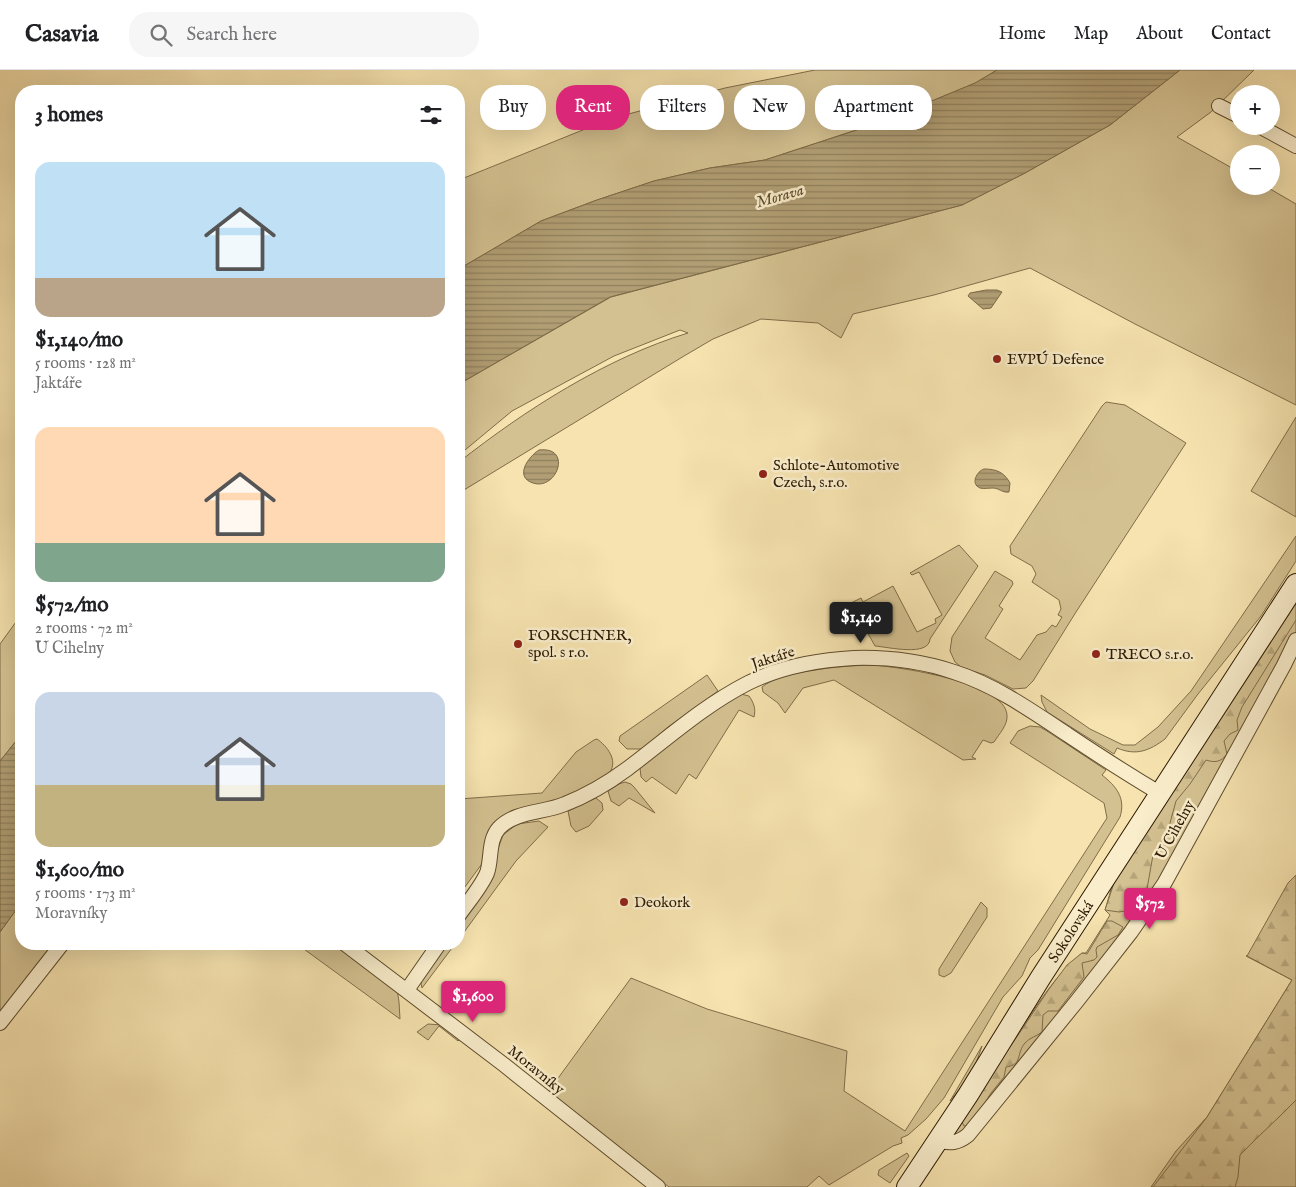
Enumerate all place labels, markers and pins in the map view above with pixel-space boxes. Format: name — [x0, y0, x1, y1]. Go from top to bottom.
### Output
place label: EVPÚ Defence — [1007, 350, 1104, 369]
marker: EVPÚ Defence — [991, 353, 1003, 365]
place label: Schlote-Automotive Czech, s.r.o. — [773, 456, 900, 492]
marker: Schlote-Automotive Czech, s.r.o. — [757, 468, 769, 480]
pin: $1,140 — [820, 602, 902, 644]
place label: FORSCHNER, spol. s r.o. — [528, 626, 631, 662]
marker: FORSCHNER, spol. s r.o. — [512, 638, 524, 650]
place label: TRECO s.r.o. — [1106, 645, 1193, 664]
marker: TRECO s.r.o. — [1090, 648, 1102, 660]
pin: $572 — [1120, 888, 1180, 930]
place label: Deokork — [634, 893, 691, 912]
marker: Deokork — [618, 896, 630, 908]
pin: $1,600 — [432, 980, 514, 1023]

